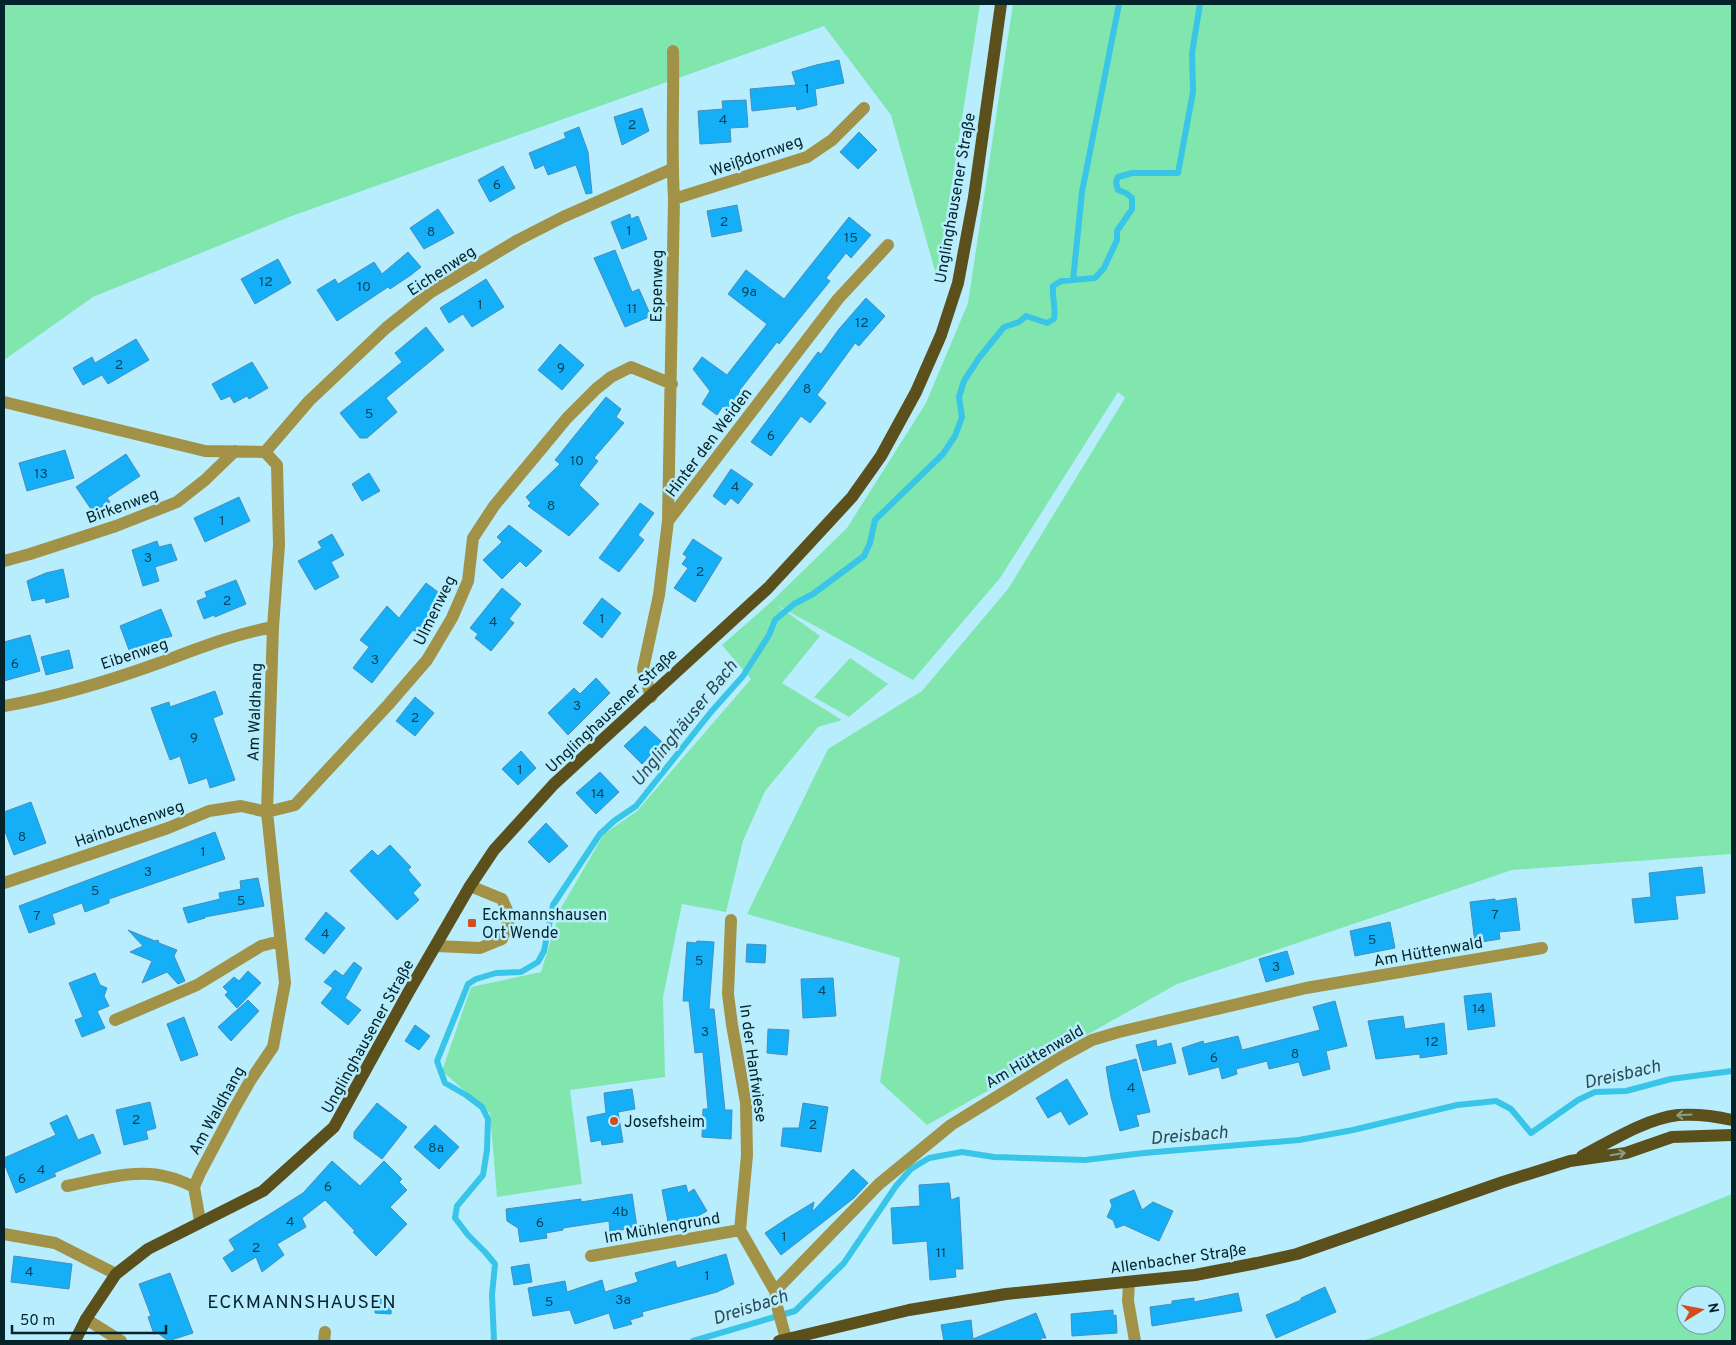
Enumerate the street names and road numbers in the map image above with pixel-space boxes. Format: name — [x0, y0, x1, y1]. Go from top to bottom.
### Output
street label: Unglinghausener Straße — [931, 111, 981, 285]
street label: Weißdornweg — [708, 132, 806, 182]
street label: Eichenweg — [404, 242, 480, 301]
street label: Espenweg — [647, 249, 669, 323]
street label: Hinter den Weiden — [662, 385, 757, 502]
street label: Birkenweg — [84, 485, 162, 529]
street label: Ulmenweg — [410, 572, 461, 649]
street label: Eibenweg — [98, 635, 171, 675]
street label: Unglinghausener Straße — [542, 645, 682, 778]
street label: Am Waldhang — [244, 663, 268, 762]
street label: Hainbuchenweg — [72, 797, 187, 853]
street label: Am Hüttenwald — [1372, 934, 1485, 972]
street label: Unglinghausener Straße — [318, 956, 419, 1117]
street label: In der Hanfwiese — [734, 1003, 770, 1124]
street label: Am Hüttenwald — [982, 1021, 1088, 1094]
street label: Am Waldhang — [185, 1063, 250, 1159]
street label: Im Mühlengrund — [603, 1209, 722, 1249]
street label: Allenbacher Straße — [1109, 1241, 1248, 1279]

